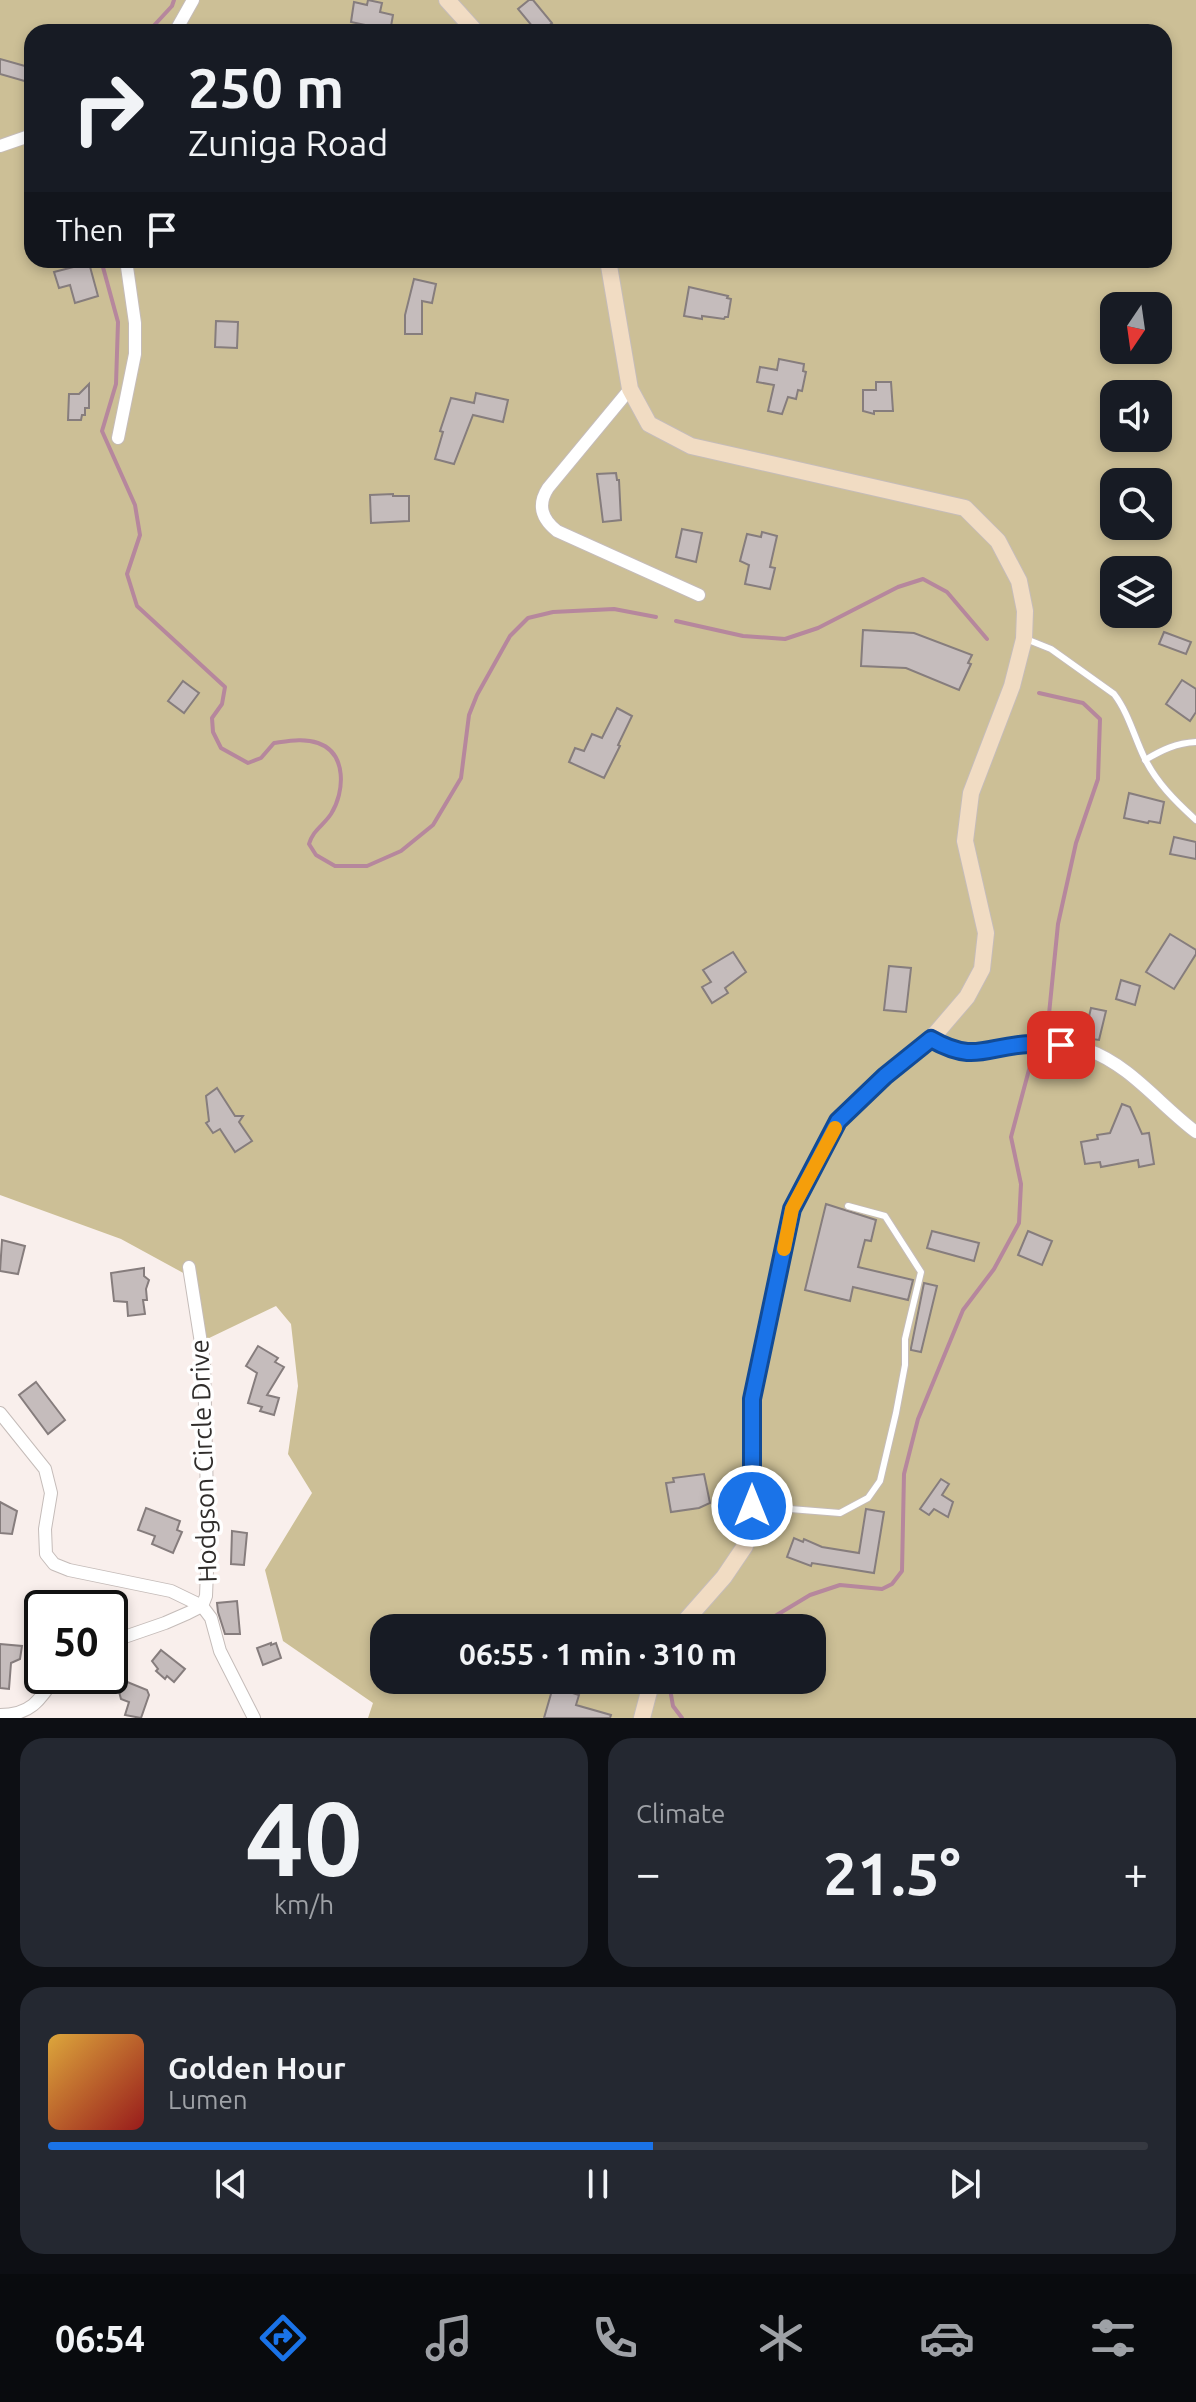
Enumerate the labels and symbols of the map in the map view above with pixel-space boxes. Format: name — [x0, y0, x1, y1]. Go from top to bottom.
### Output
north arrow — [1100, 292, 1172, 364]
pin — [1027, 1011, 1095, 1079]
street label: Hodgson Circle Drive — [184, 1339, 222, 1583]
position arrow — [710, 1464, 794, 1548]
speed limit sign: 50 — [24, 1590, 128, 1694]

